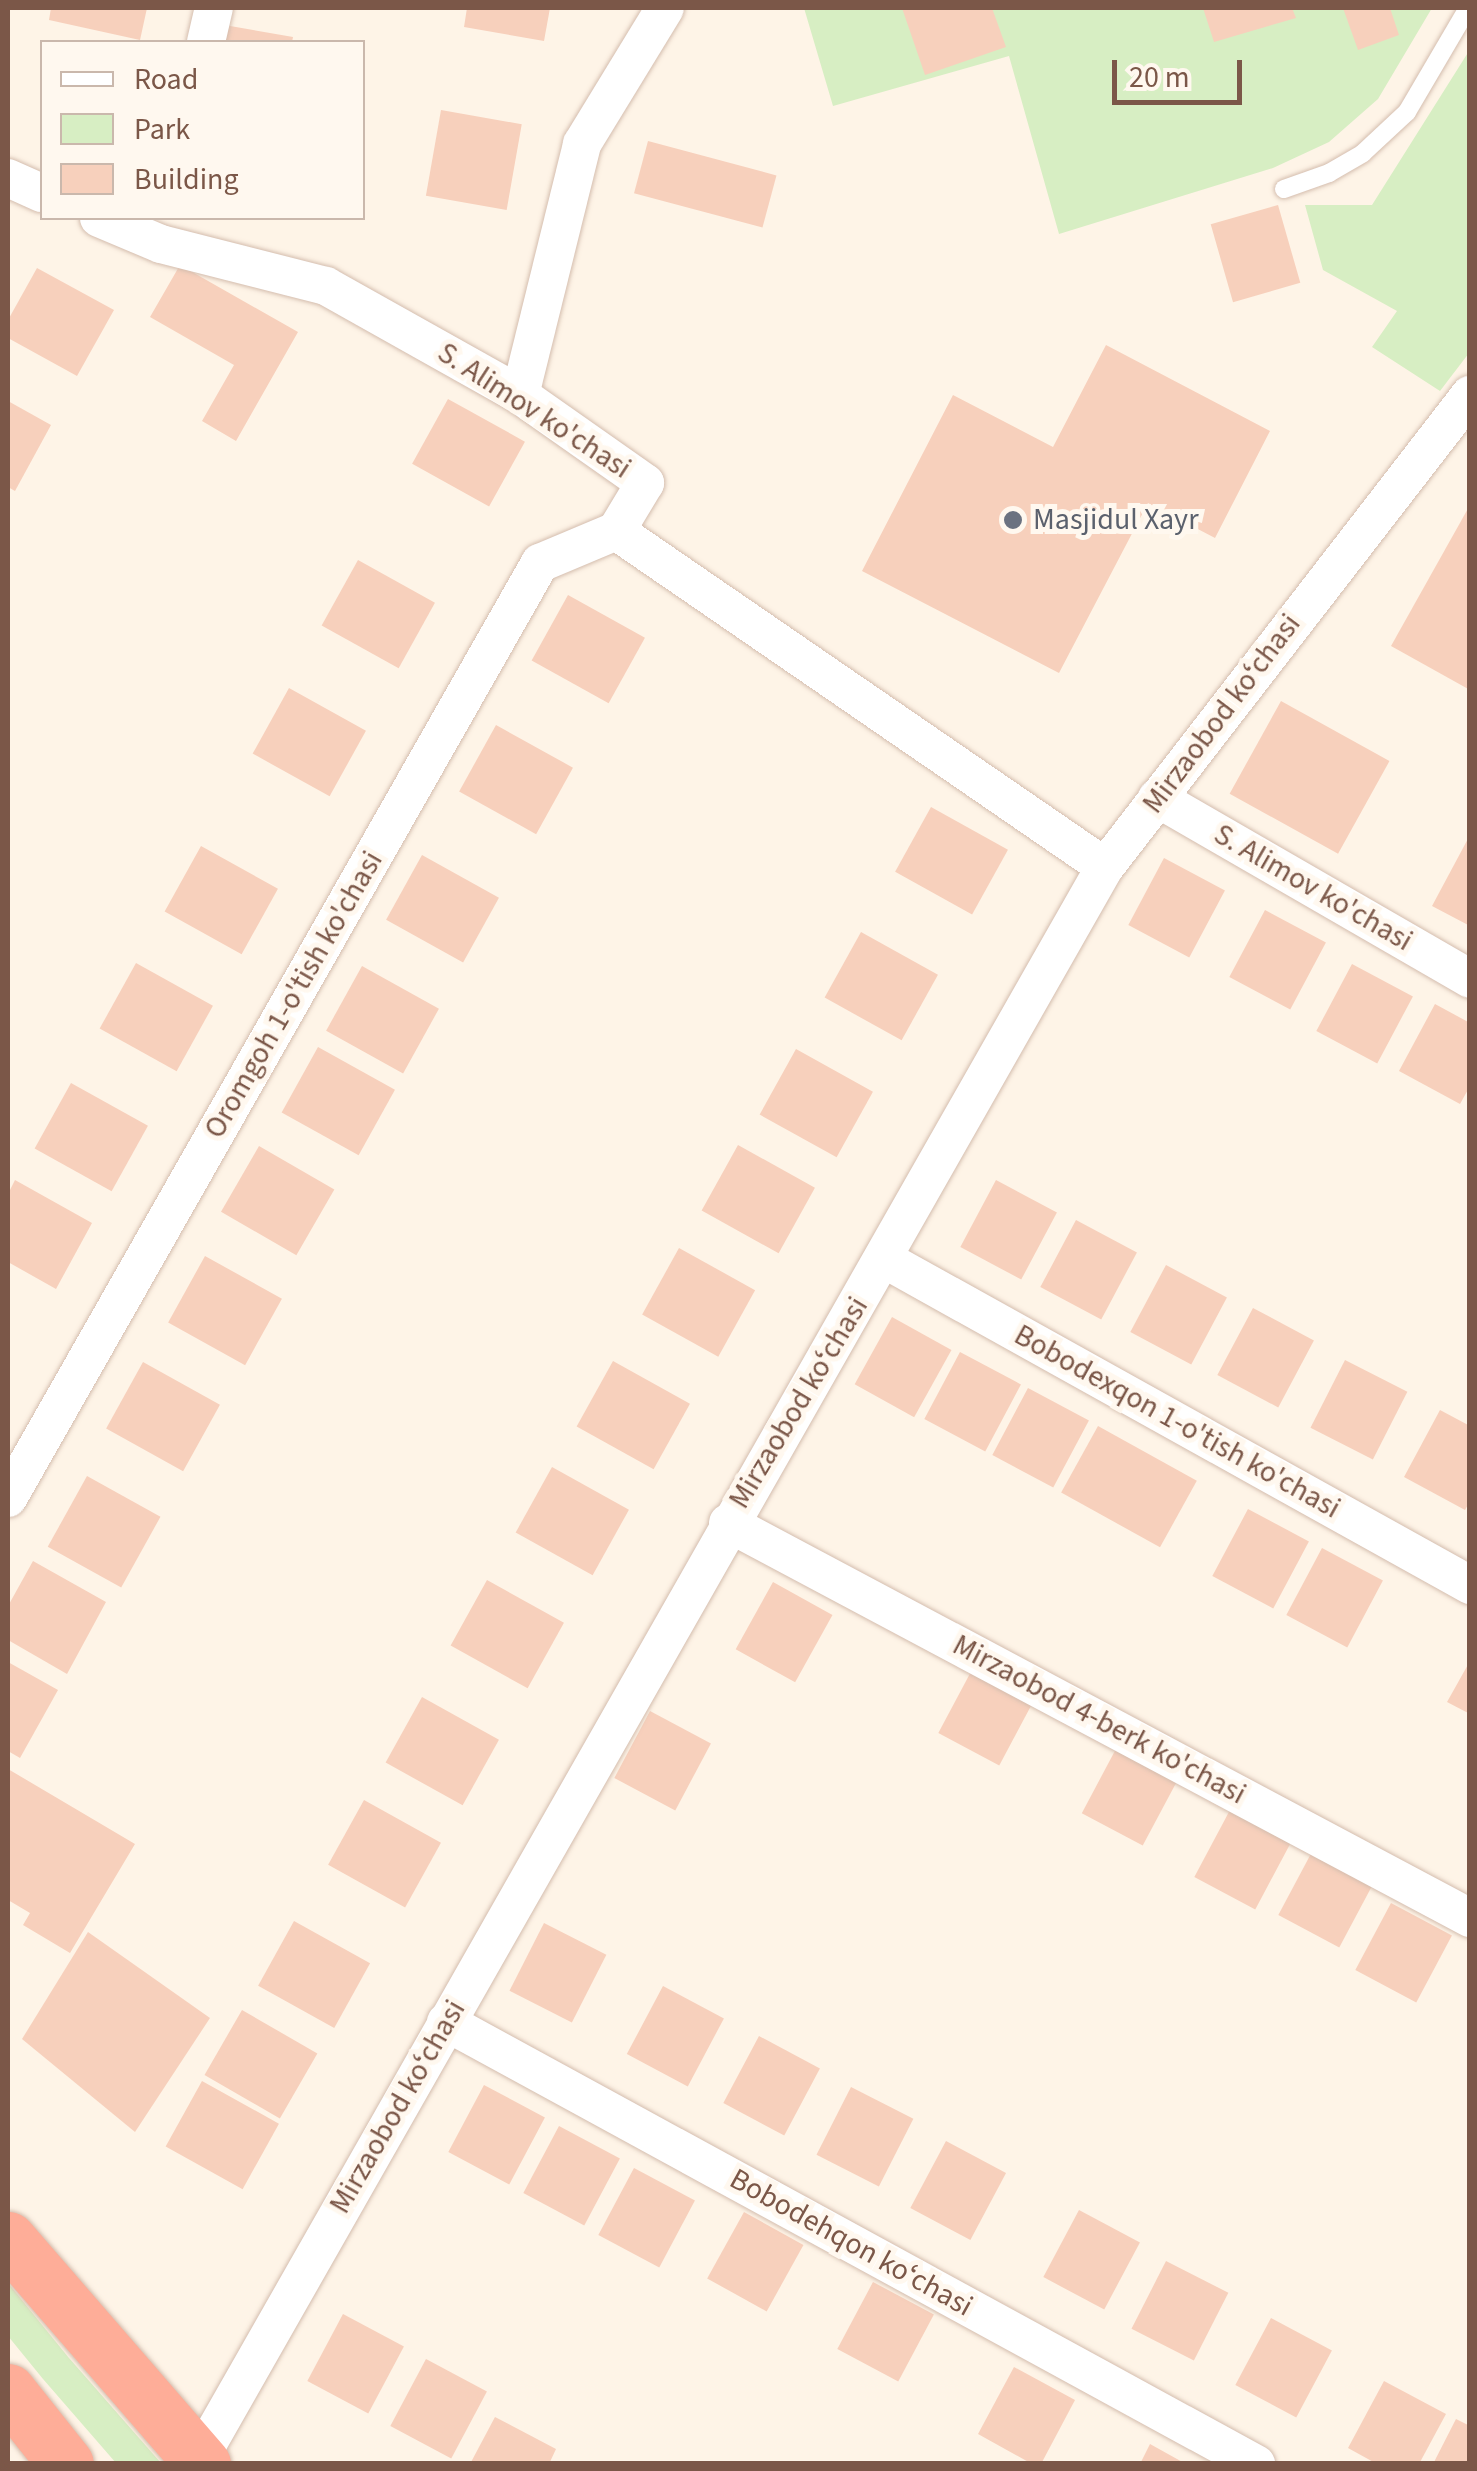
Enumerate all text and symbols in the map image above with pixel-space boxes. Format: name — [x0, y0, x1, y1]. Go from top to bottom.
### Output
legend — [40, 40, 365, 220]
scale bar — [1117, 40, 1247, 102]
text: 20 m — [1129, 56, 1190, 99]
text: Road — [134, 58, 198, 101]
text: Park — [134, 108, 190, 151]
text: Building — [134, 158, 239, 201]
street label: S. Alimov ko'chasi — [431, 335, 637, 487]
place label: Masjidul Xayr — [1033, 502, 1199, 538]
marker: Masjidul Xayr — [1002, 509, 1024, 531]
street label: Mirzaobod koʻchasi — [1135, 607, 1309, 821]
street label: S. Alimov ko'chasi — [1207, 817, 1419, 959]
street label: Oromgoh 1-o'tish ko'chasi — [197, 845, 391, 1145]
street label: Mirzaobod koʻchasi — [722, 1291, 876, 1515]
street label: Bobodexqon 1-o'tish ko'chasi — [1008, 1317, 1346, 1527]
street label: Mirzaobod 4-berk ko'chasi — [946, 1627, 1252, 1813]
street label: Mirzaobod koʻchasi — [322, 1994, 474, 2220]
street label: Bobodehqon koʻchasi — [723, 2161, 979, 2325]

